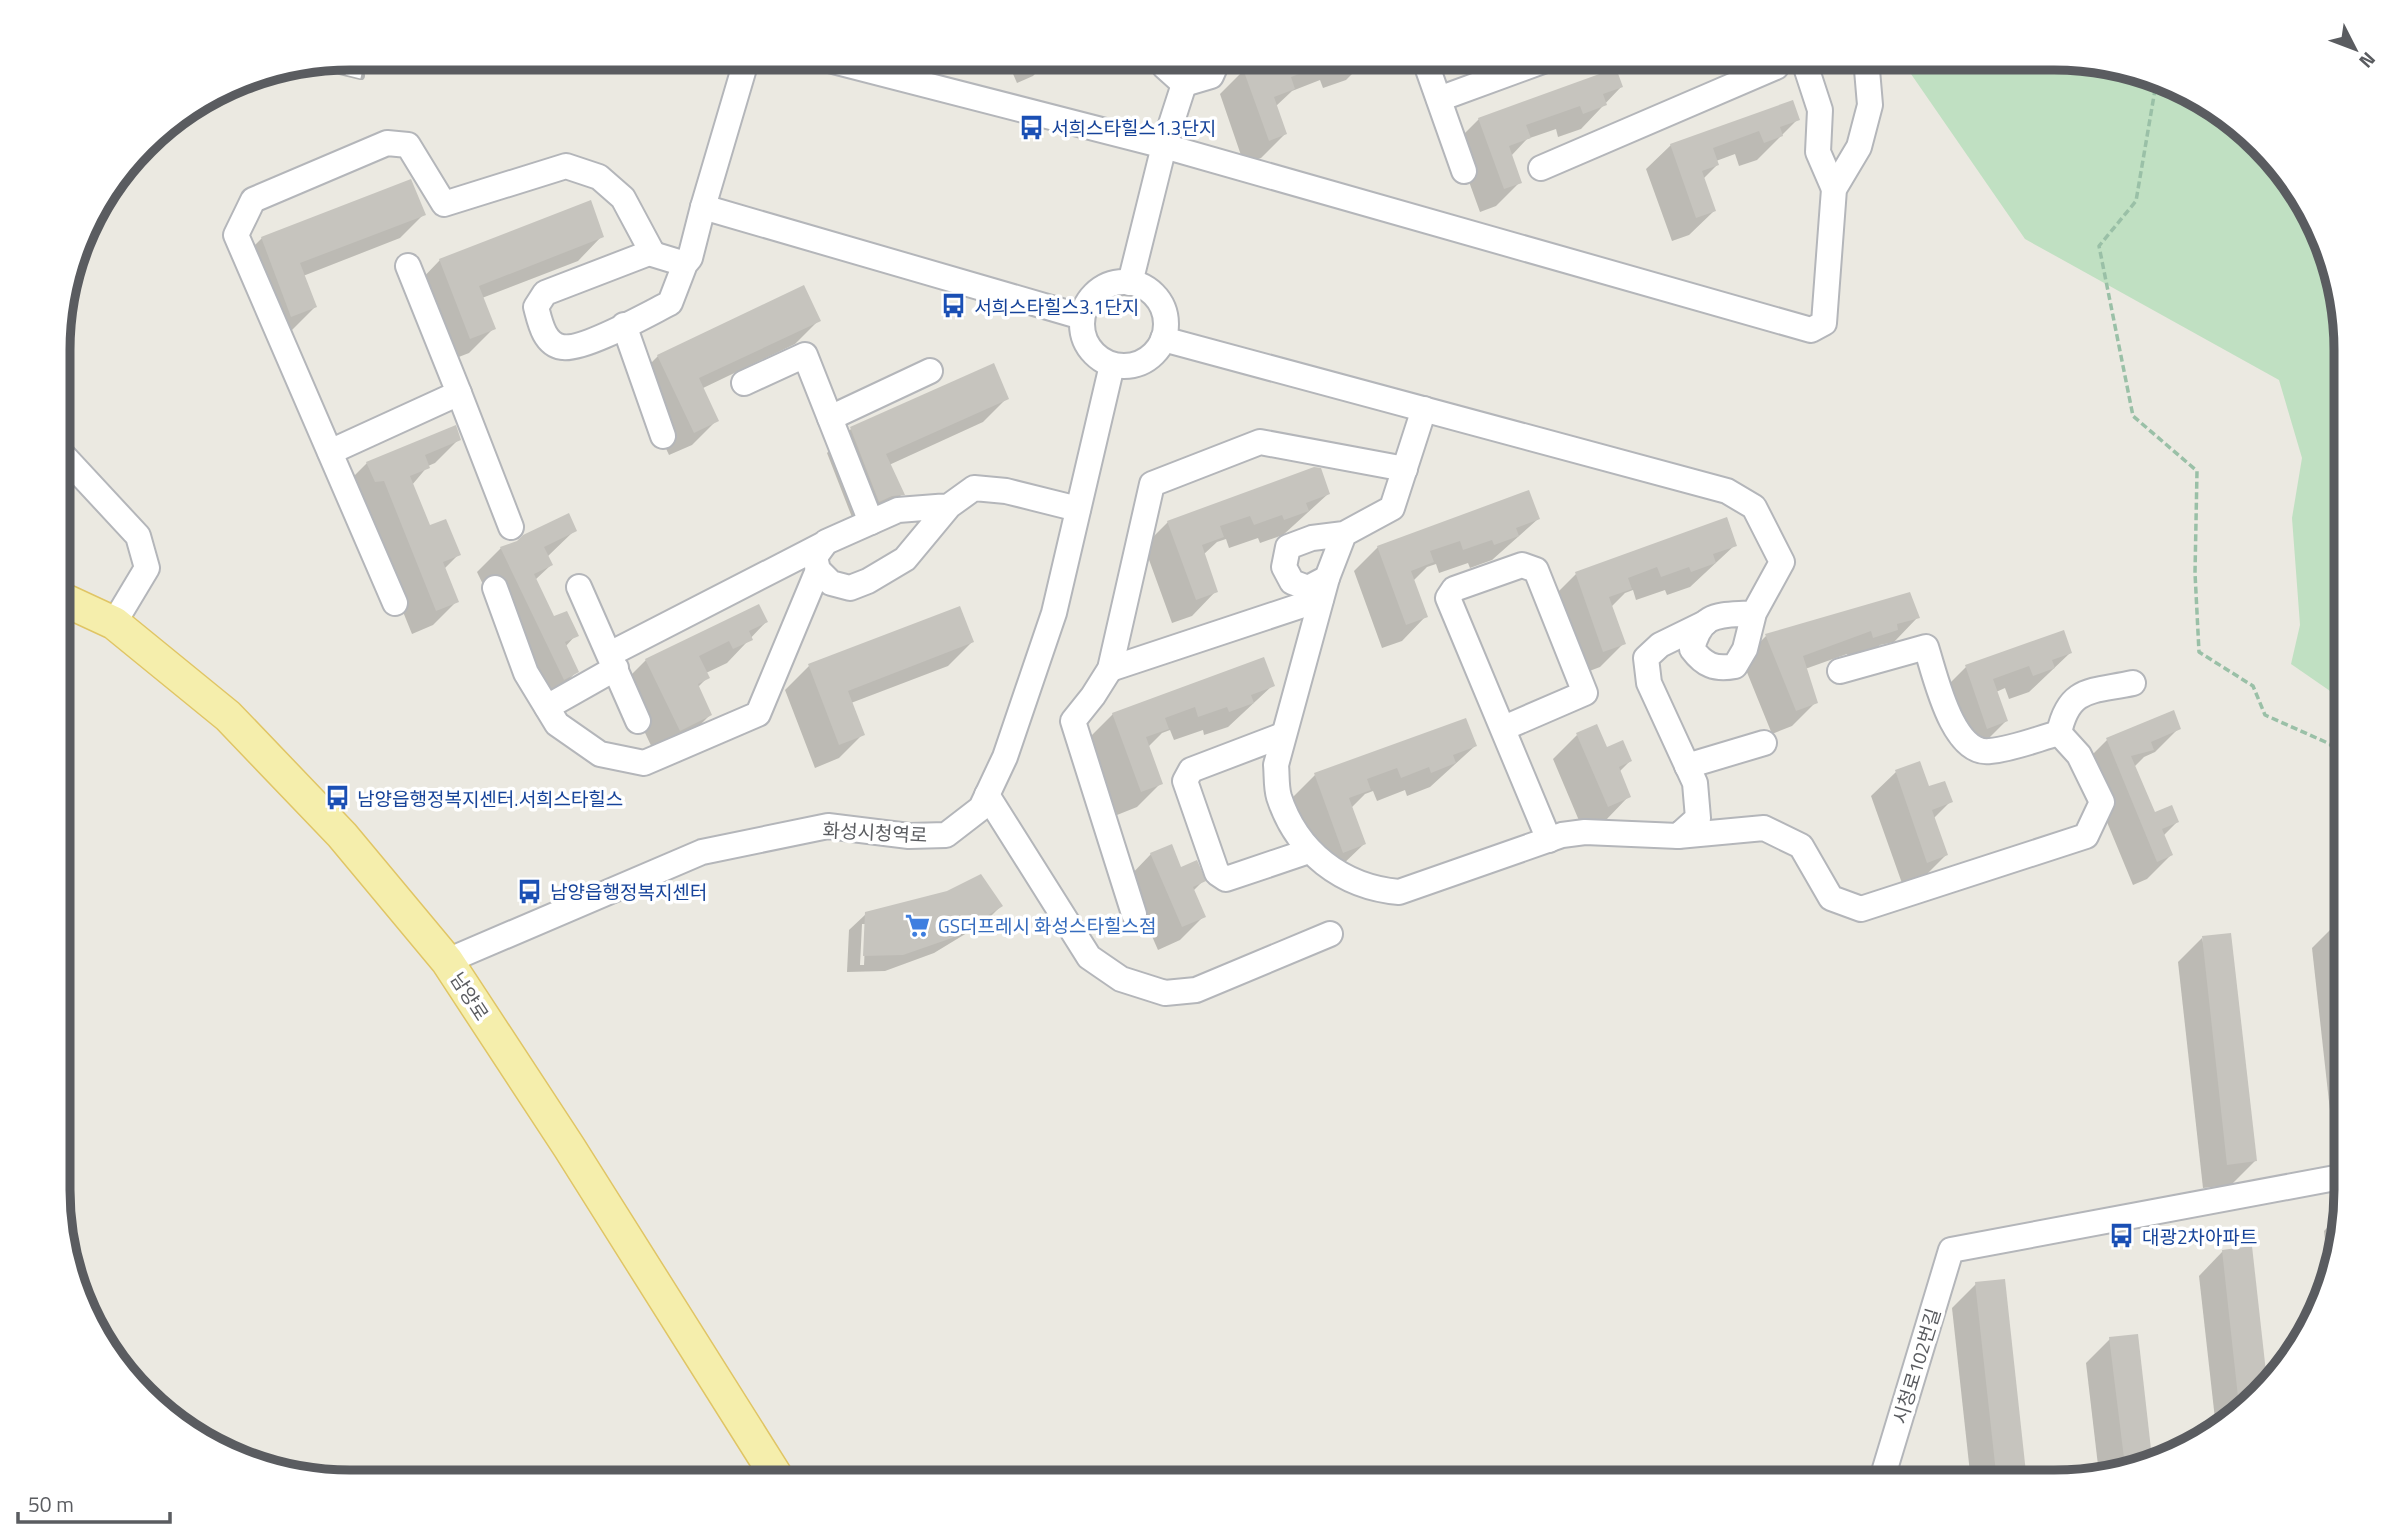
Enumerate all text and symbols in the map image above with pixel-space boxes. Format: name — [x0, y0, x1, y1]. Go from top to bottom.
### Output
north arrow — [2320, 14, 2390, 84]
text: N — [2353, 46, 2383, 75]
bus stop icon: 서희스타힐스1.3단지 — [1017, 113, 1045, 141]
place label: 서희스타힐스1.3단지 — [1051, 113, 1216, 142]
bus stop icon: 서희스타힐스3.1단지 — [940, 292, 968, 320]
place label: 서희스타힐스3.1단지 — [974, 292, 1139, 321]
bus stop icon: 남양읍행정복지센터.서희스타힐스 — [323, 784, 351, 812]
place label: 남양읍행정복지센터.서희스타힐스 — [357, 784, 623, 813]
street label: 화성시청역로 — [822, 815, 928, 849]
bus stop icon: 남양읍행정복지센터 — [516, 877, 544, 905]
place label: 남양읍행정복지센터 — [550, 877, 707, 906]
supermarket icon: GS더프레시 화성스타힐스점 — [904, 911, 932, 939]
place label: GS더프레시 화성스타힐스점 — [938, 911, 1156, 940]
street label: 남양로 — [444, 966, 496, 1026]
bus stop icon: 대광2차아파트 — [2108, 1222, 2136, 1250]
place label: 대광2차아파트 — [2142, 1222, 2258, 1251]
street label: 시청로102번길 — [1885, 1305, 1947, 1427]
scale bar — [18, 1480, 170, 1524]
text: 50 m — [28, 1488, 74, 1520]

